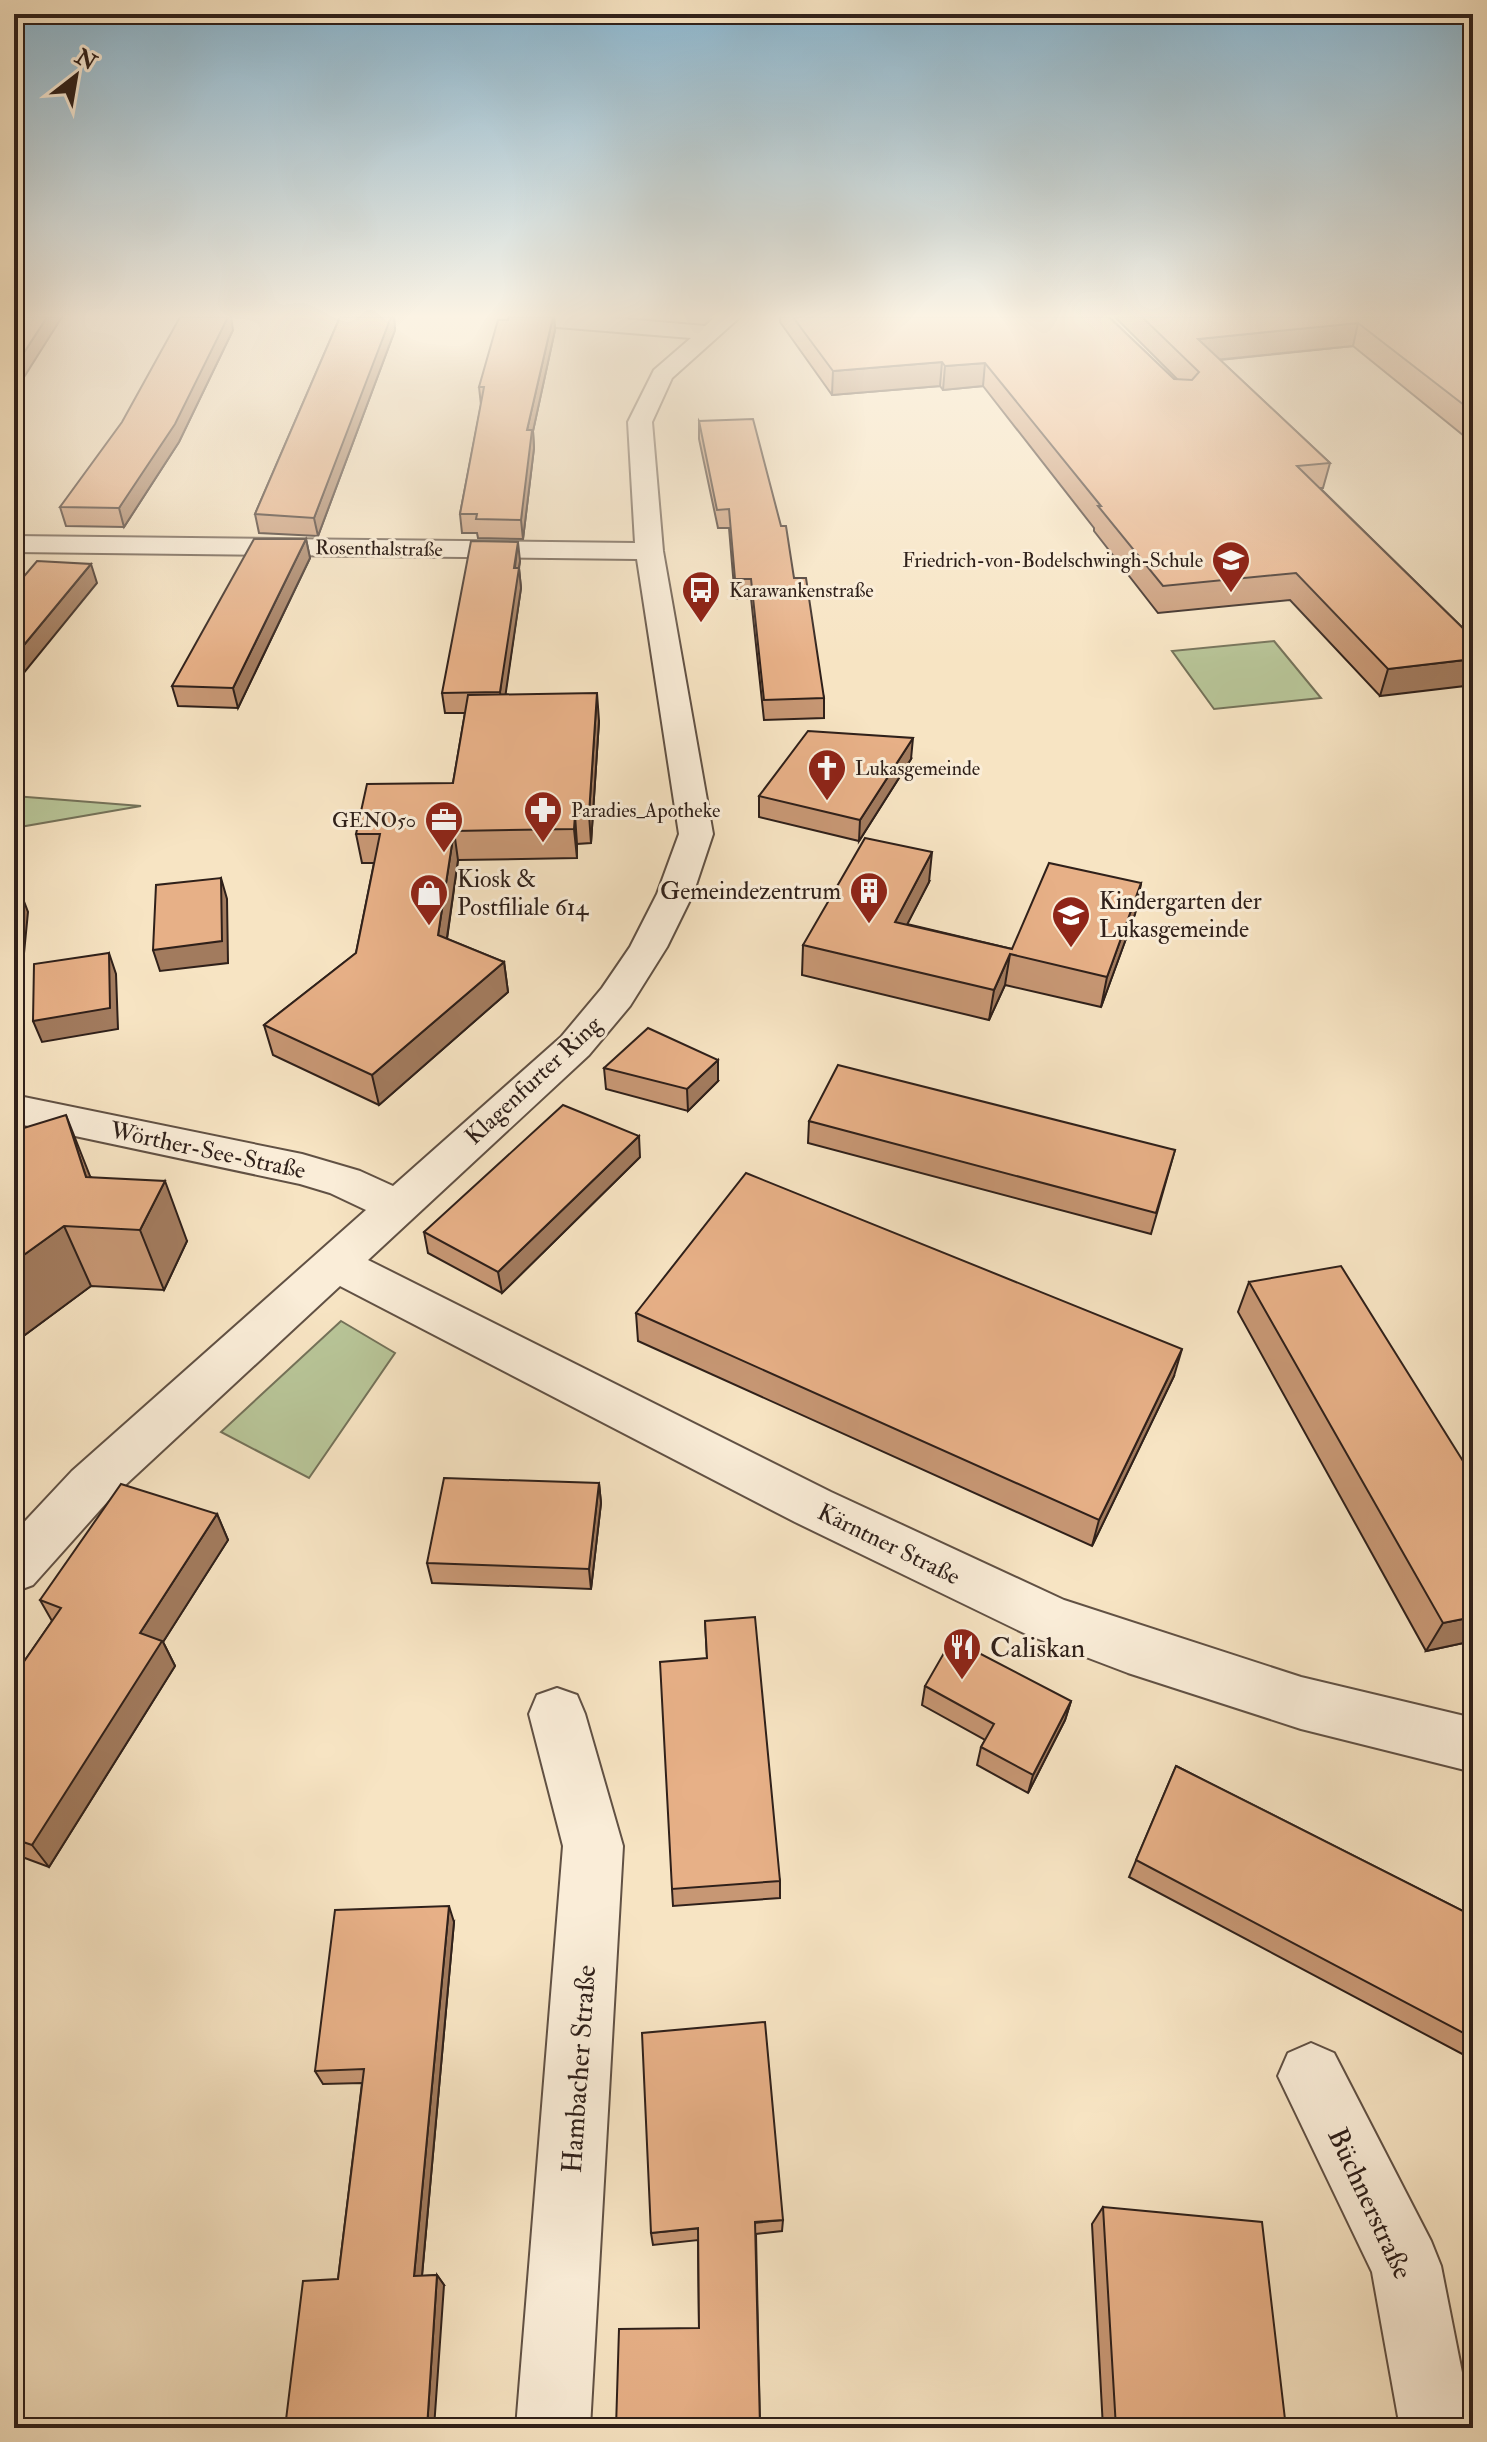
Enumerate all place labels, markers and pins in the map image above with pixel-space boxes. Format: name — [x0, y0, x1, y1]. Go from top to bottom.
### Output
school or university icon: Friedrich-von-Bodelschwingh-Schule — [1210, 539, 1252, 594]
place label: Friedrich-von-Bodelschwingh-Schule — [902, 548, 1203, 573]
bus stop icon: Karawankenstraße — [680, 569, 722, 624]
place label: Karawankenstraße — [729, 578, 874, 603]
church icon: Lukasgemeinde — [806, 747, 848, 802]
place label: Lukasgemeinde — [855, 756, 980, 781]
pharmacy icon: Paradies_Apotheke — [522, 789, 564, 844]
place label: Paradies_Apotheke — [571, 798, 720, 824]
office icon: GENO50 — [423, 799, 465, 854]
place label: GENO50 — [332, 808, 416, 833]
place label: Kiosk & Postfiliale 614 — [457, 864, 589, 923]
building icon: Gemeindezentrum — [848, 870, 890, 925]
shop icon: Kiosk & Postfiliale 614 — [408, 872, 450, 927]
place label: Gemeindezentrum — [660, 876, 841, 907]
place label: Kindergarten der Lukasgemeinde — [1099, 886, 1262, 945]
school or university icon: Kindergarten der Lukasgemeinde — [1050, 894, 1092, 949]
restaurant icon: Caliskan — [941, 1626, 983, 1681]
place label: Caliskan — [990, 1631, 1085, 1666]

